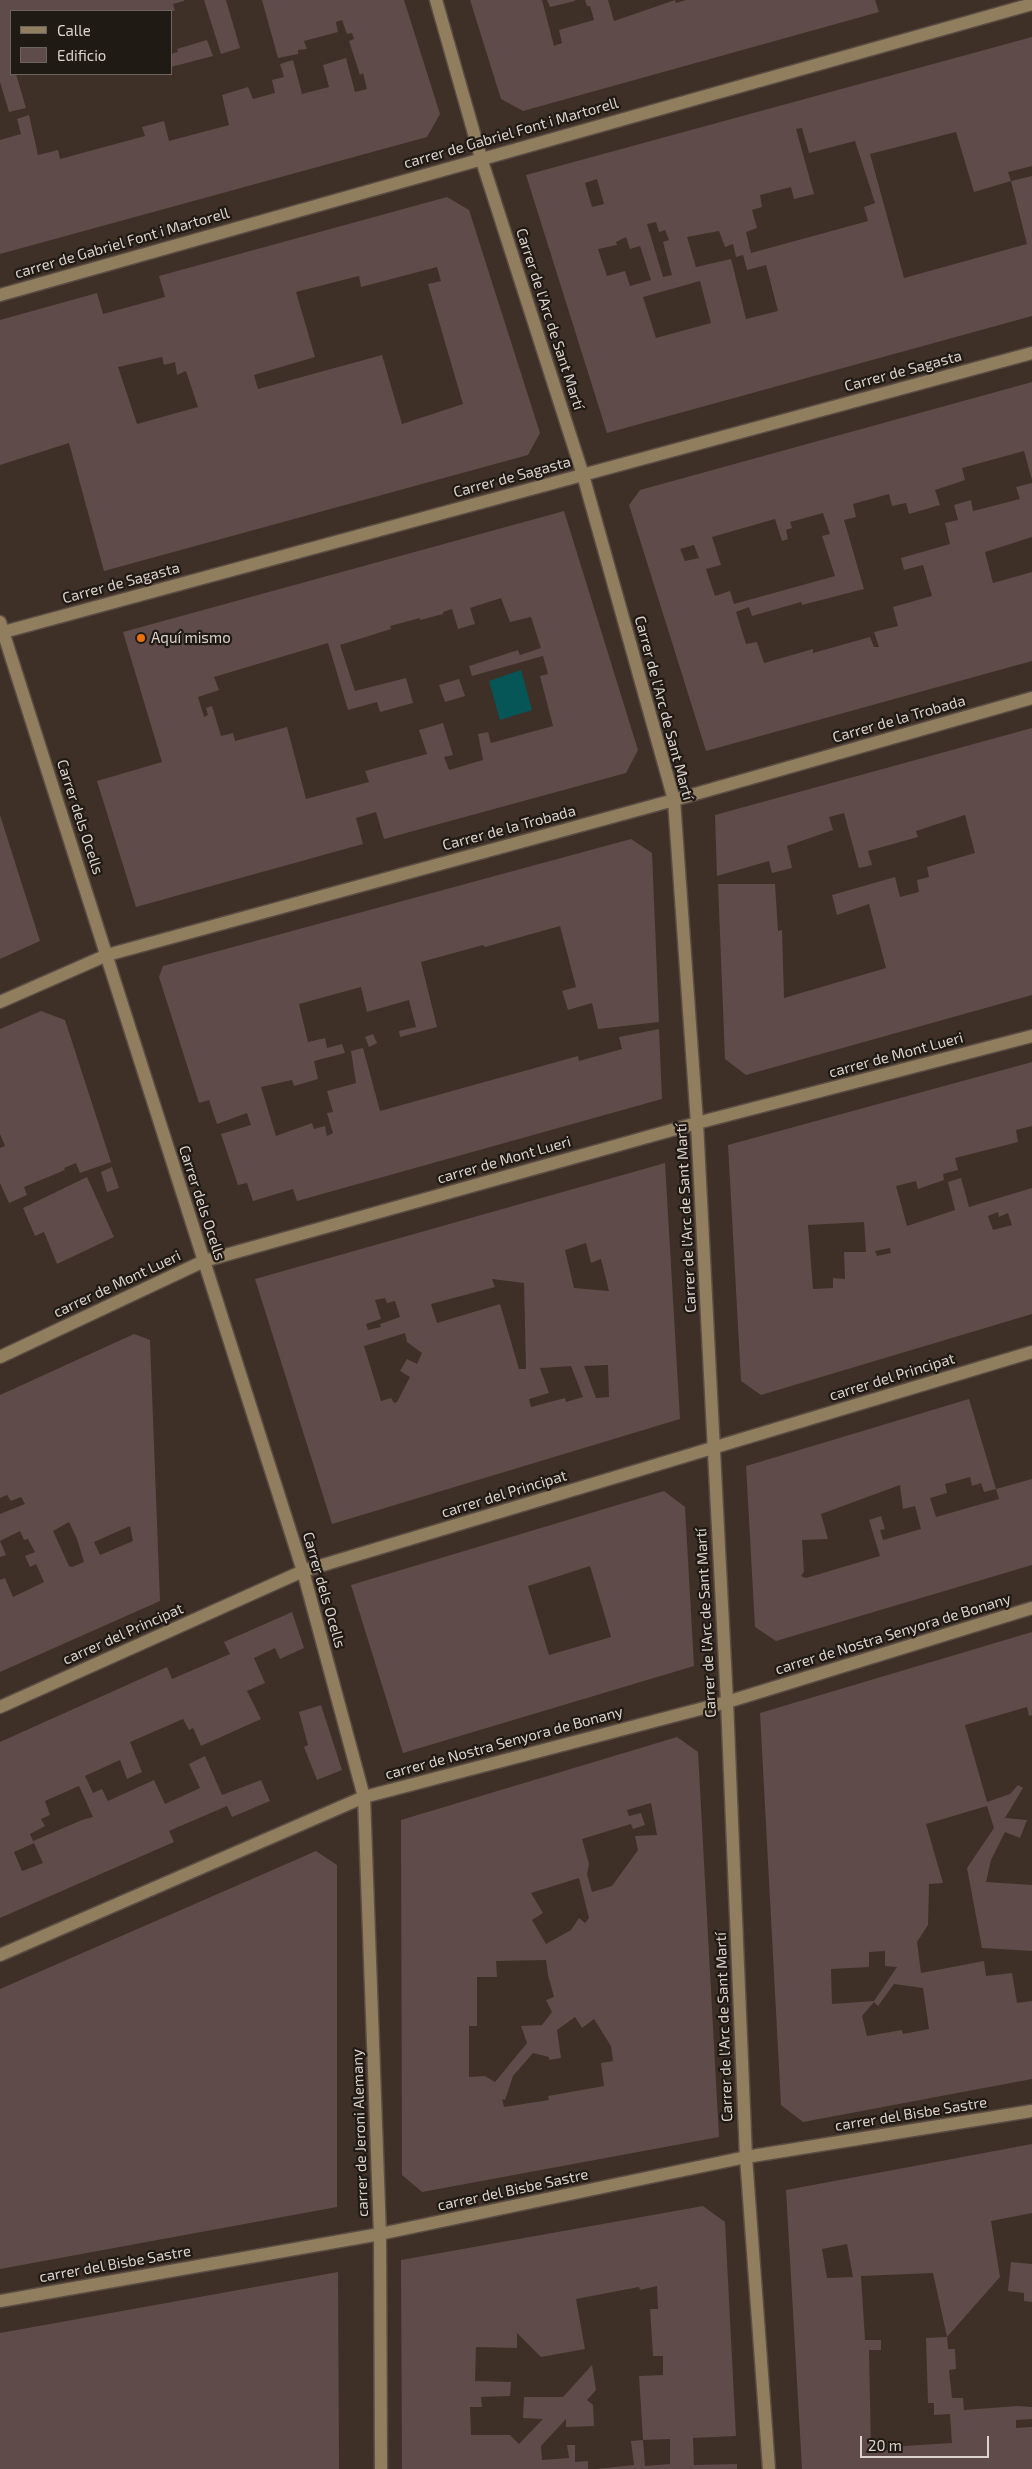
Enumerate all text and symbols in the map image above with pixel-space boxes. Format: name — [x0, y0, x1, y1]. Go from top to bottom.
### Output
legend — [10, 10, 172, 75]
text: Calle — [57, 21, 91, 39]
text: Edificio — [57, 46, 106, 64]
street label: carrer de Gabriel Font i Martorell — [402, 94, 620, 172]
street label: carrer de Gabriel Font i Martorell — [13, 204, 231, 282]
street label: Carrer de l'Arc de Sant Martí — [512, 226, 588, 412]
street label: Carrer de Sagasta — [842, 347, 964, 395]
street label: Carrer de Sagasta — [451, 453, 573, 501]
street label: Carrer de Sagasta — [60, 559, 182, 607]
street label: Carrer de l'Arc de Sant Martí — [631, 614, 697, 802]
place label: Aquí mismo — [151, 629, 231, 647]
marker: Aquí mismo — [135, 632, 147, 644]
street label: Carrer de la Trobada — [831, 691, 967, 747]
street label: Carrer dels Ocells — [53, 757, 107, 877]
street label: Carrer de la Trobada — [440, 802, 578, 854]
street label: carrer de Mont Lueri — [827, 1028, 965, 1082]
street label: Carrer de l'Arc de Sant Martí — [672, 1123, 700, 1313]
street label: carrer de Mont Lueri — [435, 1132, 573, 1188]
street label: Carrer dels Ocells — [175, 1143, 229, 1263]
street label: carrer de Mont Lueri — [51, 1247, 183, 1321]
street label: carrer del Principat — [827, 1349, 957, 1405]
street label: carrer del Principat — [439, 1466, 569, 1522]
street label: Carrer de l'Arc de Sant Martí — [692, 1528, 720, 1718]
street label: Carrer dels Ocells — [299, 1530, 349, 1650]
street label: carrer de Nostra Senyora de Bonany — [773, 1590, 1013, 1678]
street label: carrer del Principat — [60, 1599, 186, 1669]
street label: carrer de Nostra Senyora de Bonany — [383, 1703, 625, 1783]
street label: Carrer de l'Arc de Sant Martí — [712, 1932, 736, 2122]
street label: carrer de Jeroni Alemany — [348, 2049, 372, 2217]
street label: carrer del Bisbe Sastre — [834, 2093, 988, 2135]
street label: carrer del Bisbe Sastre — [436, 2165, 590, 2215]
street label: carrer del Bisbe Sastre — [38, 2242, 192, 2286]
scale bar — [862, 2426, 991, 2458]
text: 20 m — [868, 2436, 902, 2454]

